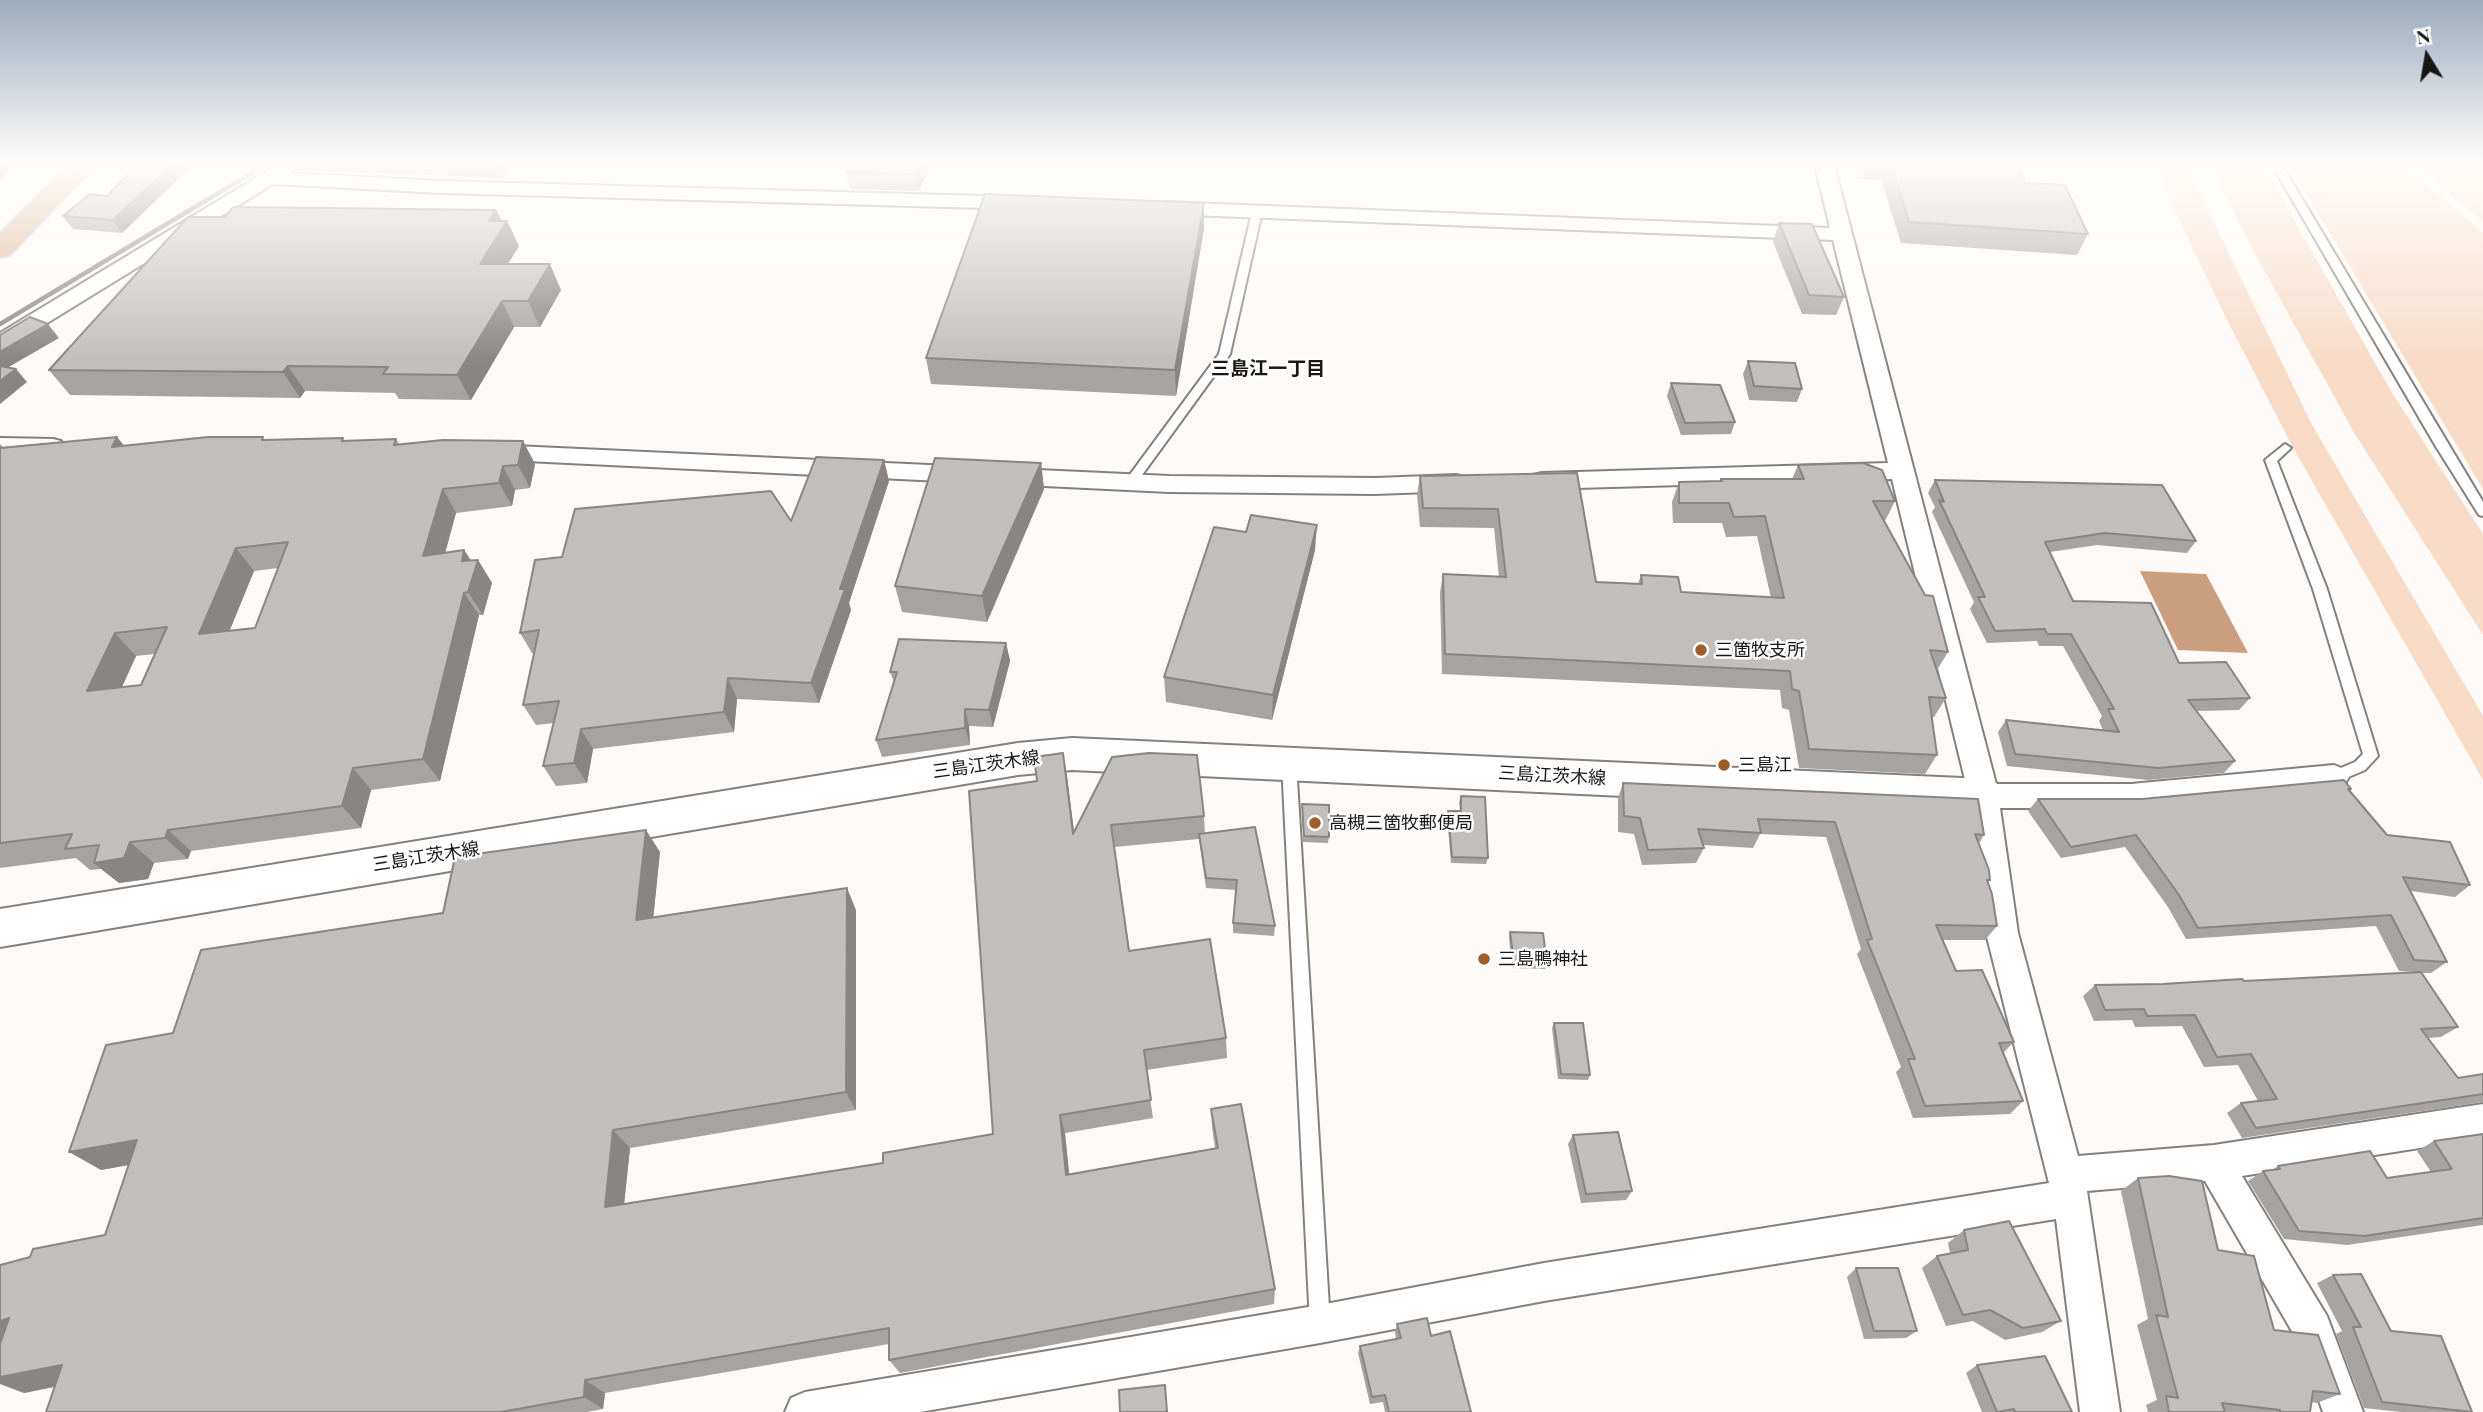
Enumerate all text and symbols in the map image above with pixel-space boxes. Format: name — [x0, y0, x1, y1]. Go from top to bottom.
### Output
north arrow — [2392, 21, 2462, 91]
text: N — [2414, 21, 2432, 49]
district label: 三島江一丁目 — [1211, 358, 1325, 380]
place label: 三箇牧支所 — [1715, 639, 1805, 661]
marker: 三箇牧支所 — [1693, 642, 1709, 658]
street label: 三島江茨木線 — [931, 747, 1041, 783]
place label: 三島江 — [1738, 754, 1792, 776]
marker: 三島江 — [1716, 757, 1732, 773]
street label: 三島江茨木線 — [1498, 762, 1606, 790]
place label: 高槻三箇牧郵便局 — [1329, 812, 1473, 834]
marker: 高槻三箇牧郵便局 — [1307, 815, 1323, 831]
street label: 三島江茨木線 — [371, 838, 481, 876]
place label: 三島鴨神社 — [1498, 948, 1588, 970]
marker: 三島鴨神社 — [1476, 951, 1492, 967]

